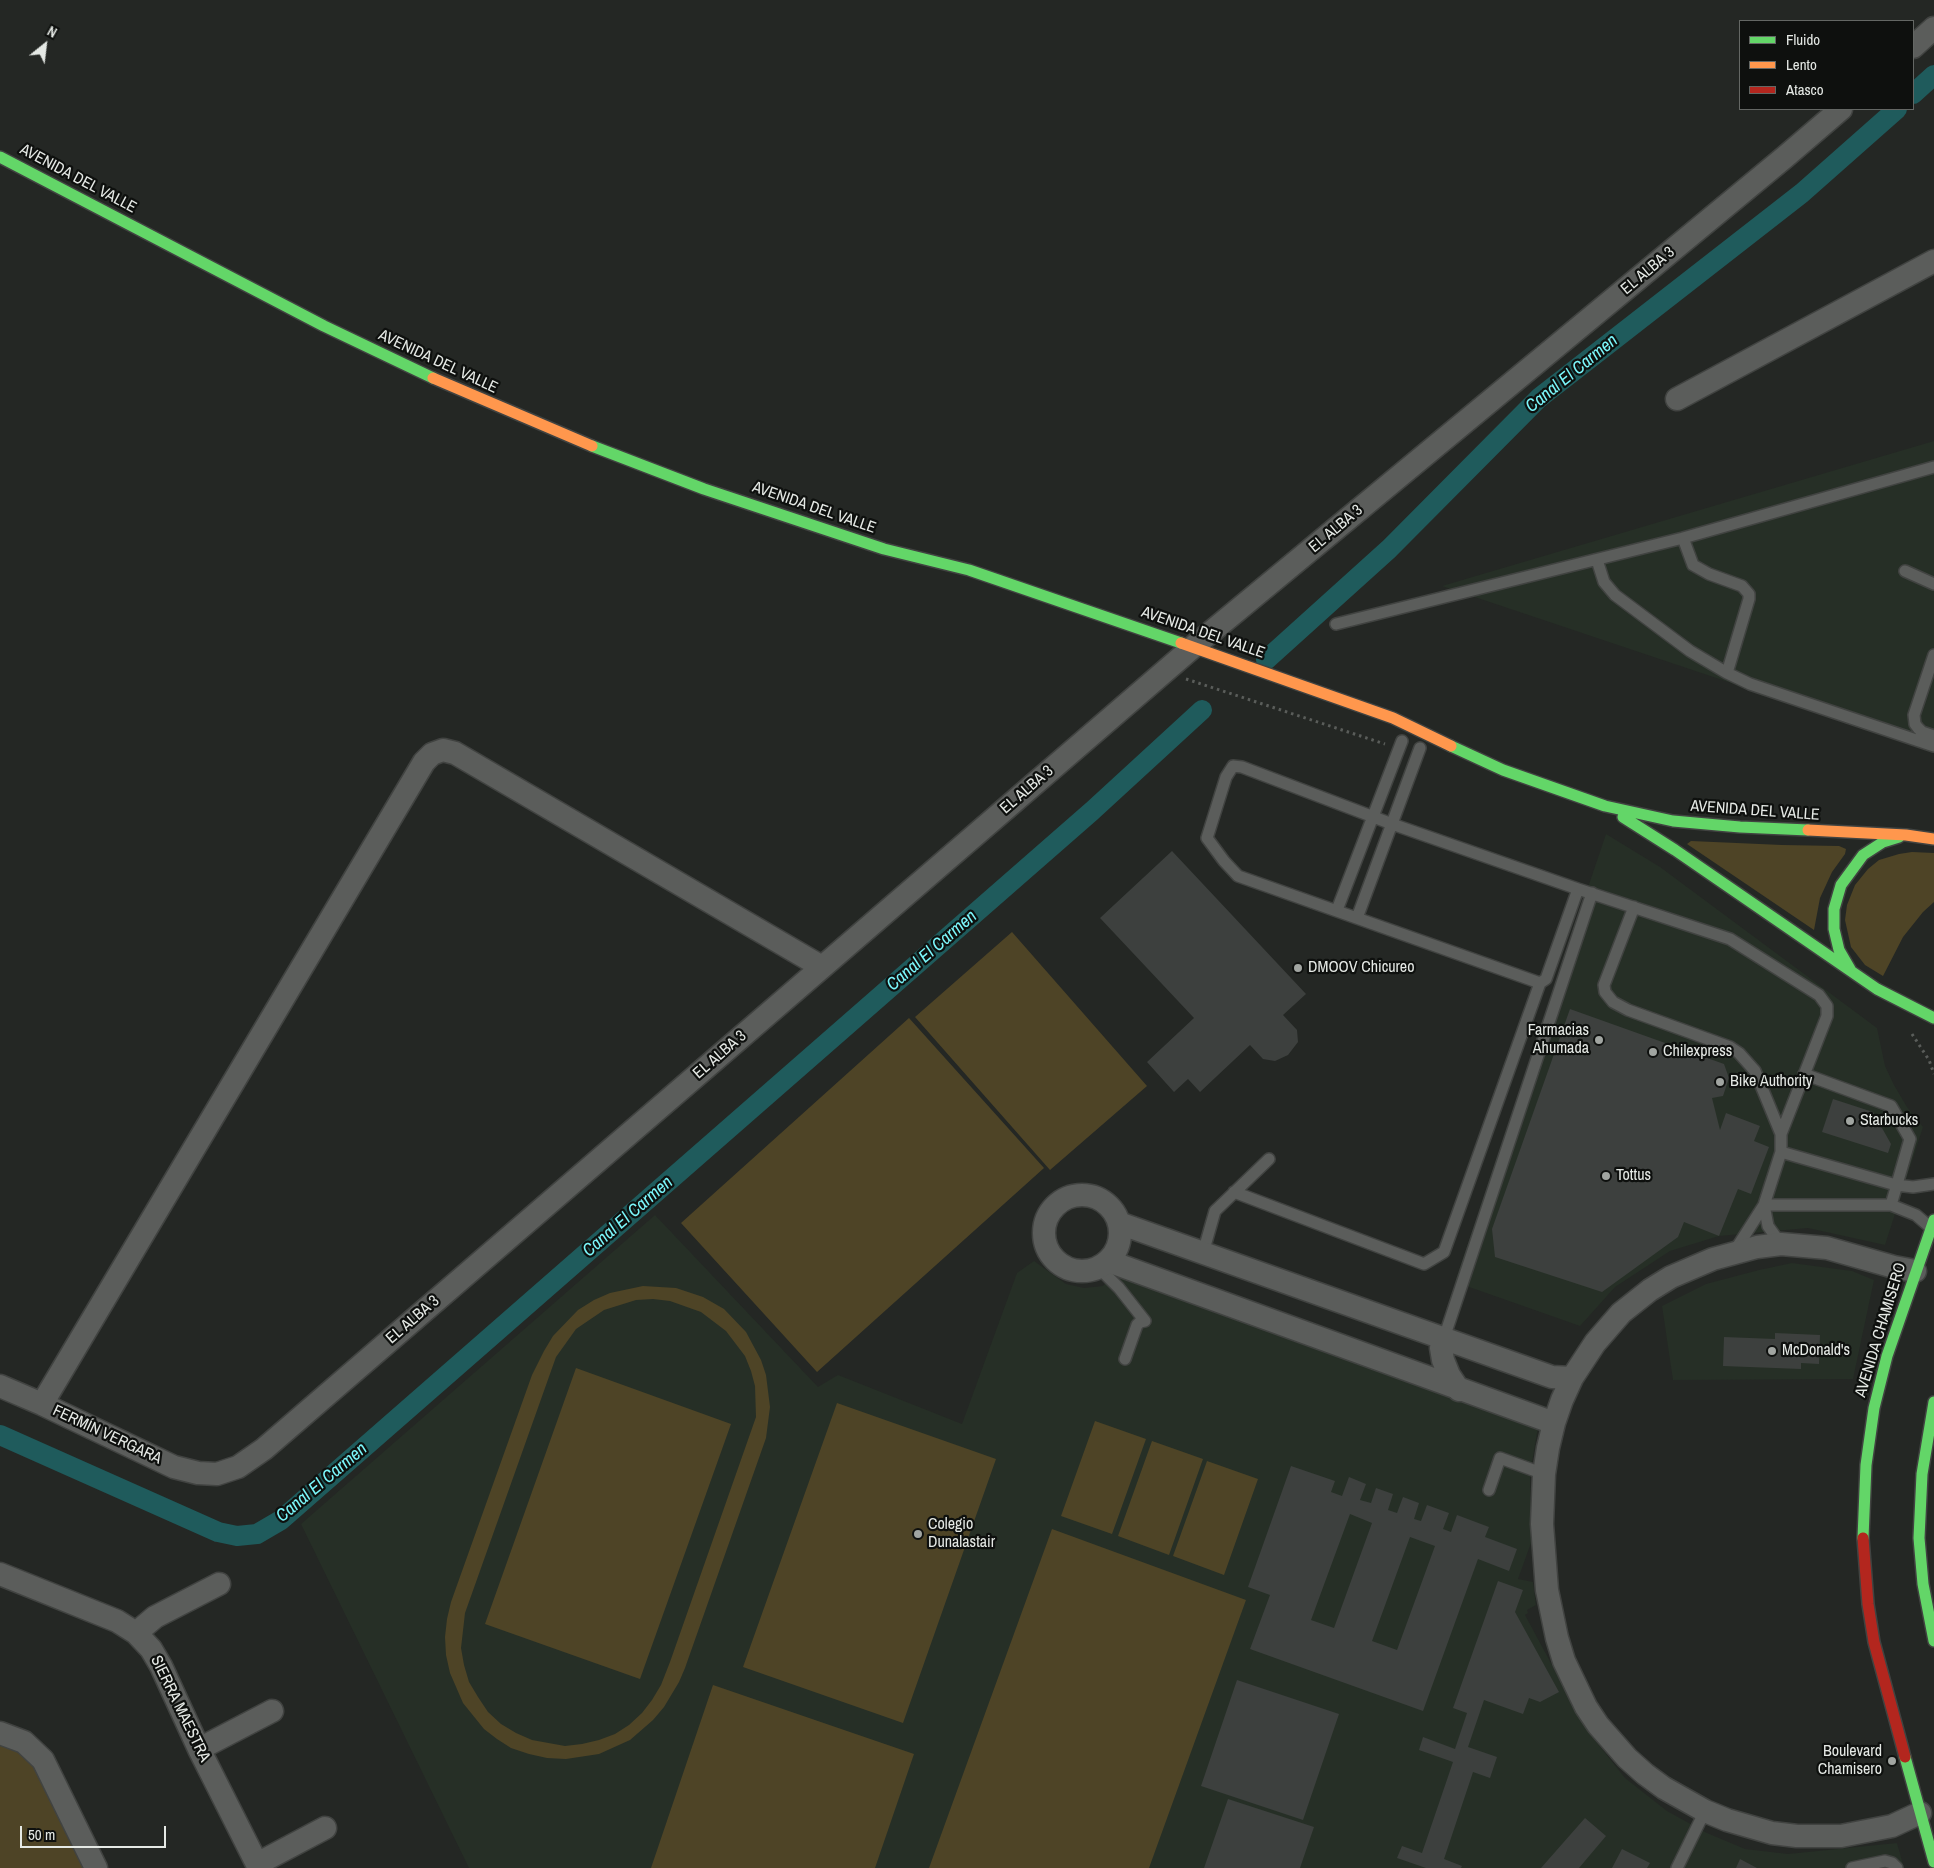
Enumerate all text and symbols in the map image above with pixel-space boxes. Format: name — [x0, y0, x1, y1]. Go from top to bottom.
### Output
north arrow — [20, 20, 70, 70]
legend — [1739, 20, 1914, 110]
text: N — [44, 22, 60, 42]
text: Fluido — [1786, 29, 1820, 50]
text: Lento — [1786, 54, 1817, 75]
text: Atasco — [1786, 79, 1824, 100]
street label: AVENIDA DEL VALLE — [16, 140, 140, 218]
street label: EL ALBA 3 — [1617, 243, 1679, 299]
street label: AVENIDA DEL VALLE — [375, 326, 501, 398]
water label: Canal El Carmen — [1522, 330, 1622, 418]
street label: AVENIDA DEL VALLE — [750, 478, 878, 538]
street label: EL ALBA 3 — [1305, 501, 1367, 557]
street label: AVENIDA DEL VALLE — [1139, 603, 1267, 663]
street label: EL ALBA 3 — [996, 762, 1058, 818]
street label: AVENIDA DEL VALLE — [1690, 797, 1820, 825]
water label: Canal El Carmen — [883, 906, 981, 996]
place label: DMOOV Chicureo — [1308, 958, 1414, 978]
marker: DMOOV Chicureo — [1292, 962, 1304, 974]
place label: Farmacias Ahumada — [1528, 1021, 1589, 1059]
street label: EL ALBA 3 — [689, 1027, 751, 1083]
marker: Farmacias Ahumada — [1593, 1034, 1605, 1046]
place label: Chilexpress — [1663, 1042, 1732, 1062]
marker: Chilexpress — [1647, 1046, 1659, 1058]
place label: Bike Authority — [1730, 1072, 1812, 1092]
marker: Bike Authority — [1714, 1076, 1726, 1088]
place label: Starbucks — [1860, 1111, 1918, 1131]
marker: Starbucks — [1844, 1115, 1856, 1127]
place label: Tottus — [1616, 1166, 1651, 1186]
marker: Tottus — [1600, 1170, 1612, 1182]
water label: Canal El Carmen — [579, 1172, 677, 1262]
street label: AVENIDA CHAMISERO — [1851, 1260, 1911, 1400]
street label: EL ALBA 3 — [382, 1292, 444, 1348]
place label: McDonald's — [1782, 1341, 1850, 1361]
marker: McDonald's — [1766, 1345, 1778, 1357]
street label: FERMÍN VERGARA — [49, 1401, 165, 1469]
water label: Canal El Carmen — [272, 1439, 372, 1527]
place label: Colegio Dunalastair — [928, 1515, 995, 1553]
marker: Colegio Dunalastair — [912, 1528, 924, 1540]
street label: SIERRA MAESTRA — [146, 1653, 214, 1765]
place label: Boulevard Chamisero — [1818, 1742, 1882, 1780]
marker: Boulevard Chamisero — [1886, 1755, 1898, 1767]
scale bar — [22, 1816, 169, 1848]
text: 50 m — [28, 1824, 55, 1845]

